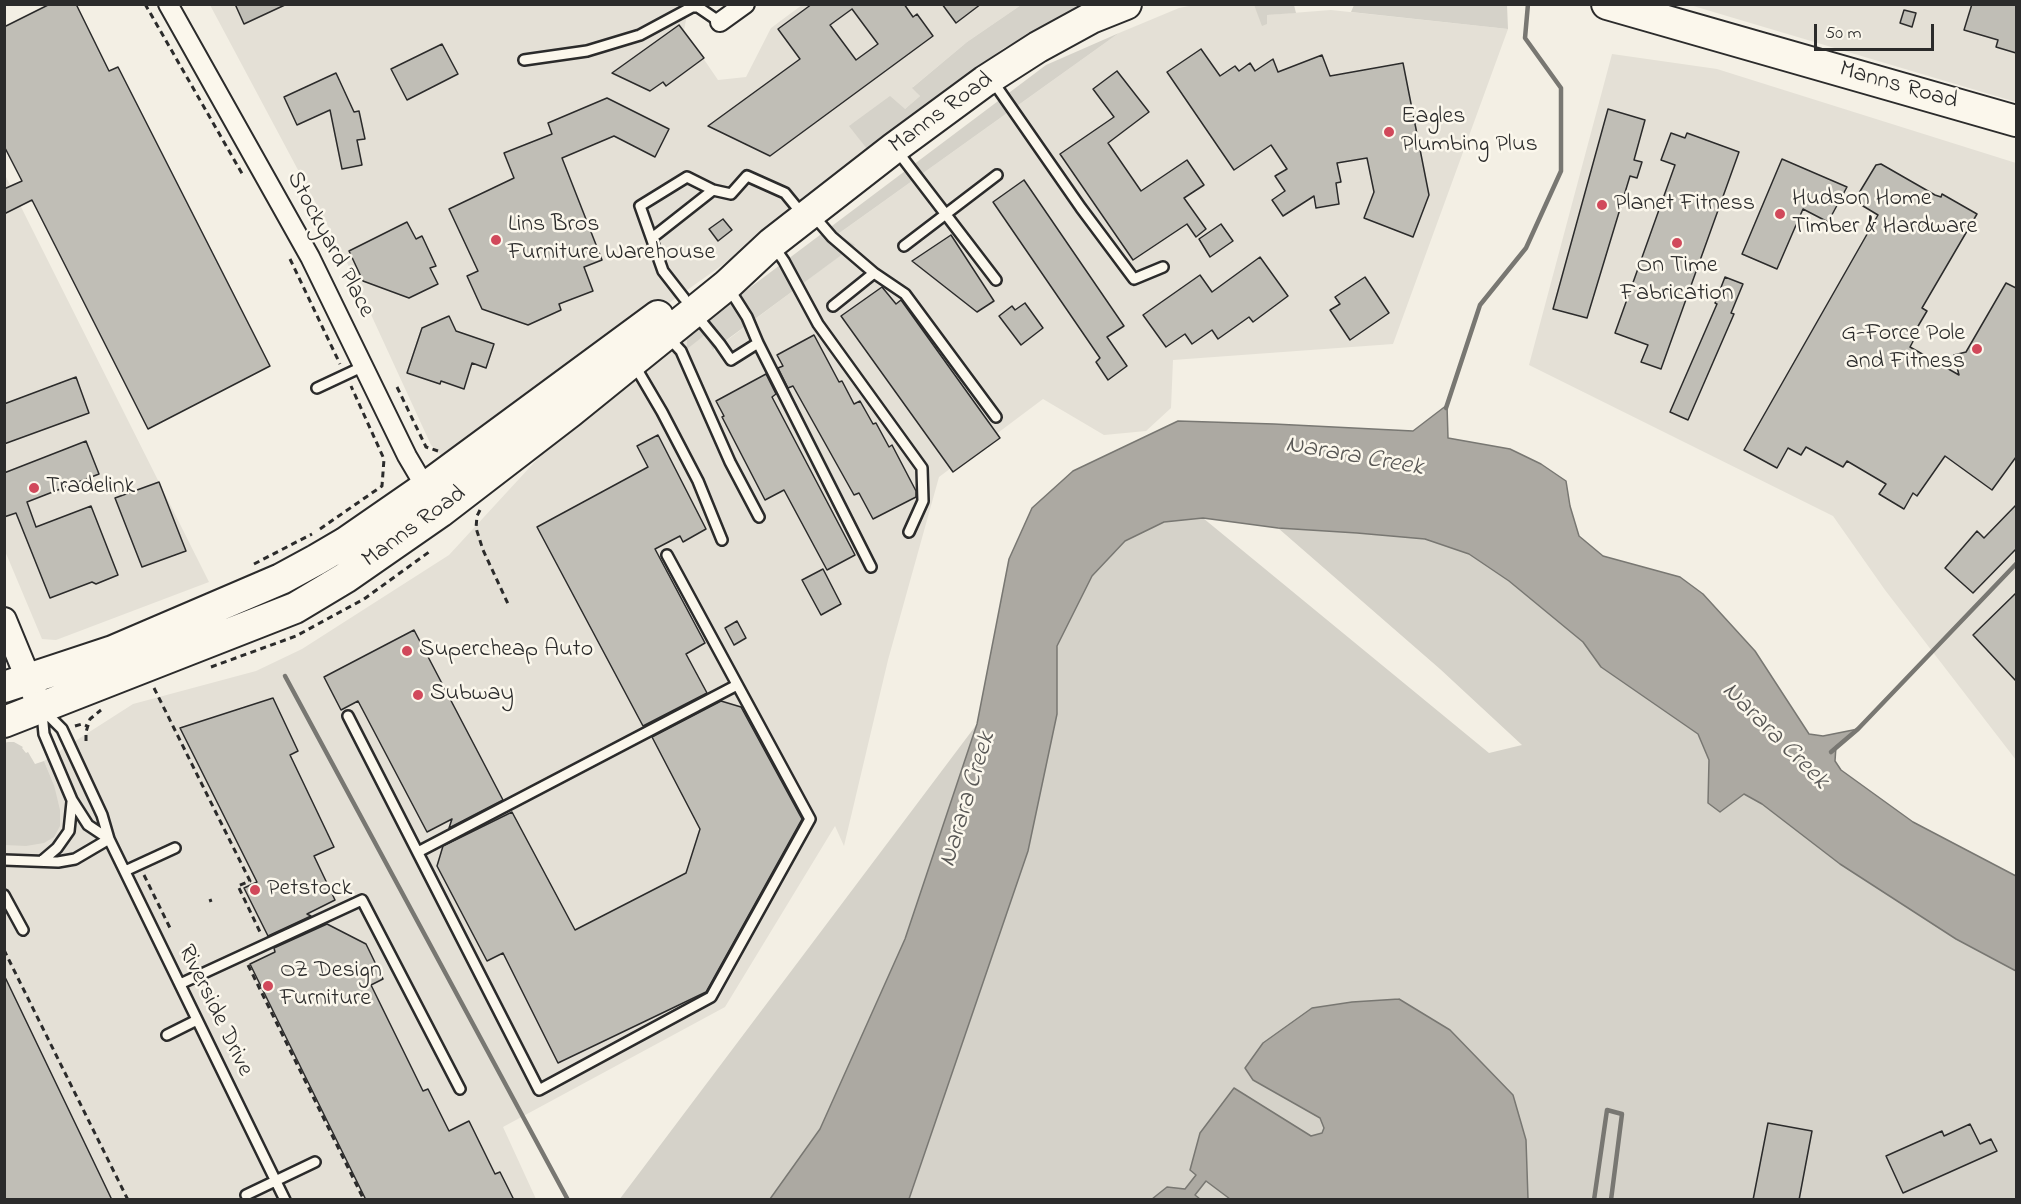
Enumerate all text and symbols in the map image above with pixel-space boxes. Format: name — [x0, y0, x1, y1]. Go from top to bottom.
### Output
scale bar — [1817, 12, 1937, 50]
text: 50 m — [1825, 21, 1862, 47]
street label: Manns Road — [1836, 56, 1960, 118]
street label: Manns Road — [884, 67, 1000, 161]
place label: Eagles Plumbing Plus — [1401, 104, 1538, 160]
marker: Eagles Plumbing Plus — [1382, 125, 1396, 139]
street label: Stockyard Place — [278, 167, 380, 323]
place label: Hudson Home Timber & Hardware — [1792, 186, 1977, 242]
place label: Planet Fitness — [1614, 191, 1755, 219]
marker: Planet Fitness — [1595, 198, 1609, 212]
marker: Hudson Home Timber & Hardware — [1773, 207, 1787, 221]
place label: Lins Bros Furniture Warehouse — [508, 212, 715, 268]
marker: Lins Bros Furniture Warehouse — [489, 233, 503, 247]
marker: On Time Fabrication — [1670, 236, 1684, 250]
place label: On Time Fabrication — [1620, 253, 1734, 309]
place label: G-Force Pole and Fitness — [1841, 321, 1965, 377]
marker: G-Force Pole and Fitness — [1970, 342, 1984, 356]
water label: Narara Creek — [1283, 431, 1425, 485]
place label: Tradelink — [46, 474, 135, 502]
marker: Tradelink — [27, 481, 41, 495]
street label: Manns Road — [357, 481, 473, 575]
place label: Supercheap Auto — [419, 637, 593, 665]
marker: Supercheap Auto — [400, 644, 414, 658]
water label: Narara Creek — [1714, 677, 1834, 797]
place label: Subway — [430, 681, 514, 709]
marker: Subway — [411, 688, 425, 702]
water label: Narara Creek — [934, 729, 1004, 871]
place label: Petstock — [267, 876, 352, 904]
marker: Petstock — [248, 883, 262, 897]
street label: Riverside Drive — [170, 941, 258, 1081]
place label: OZ Design Furniture — [280, 958, 382, 1014]
marker: OZ Design Furniture — [261, 979, 275, 993]

